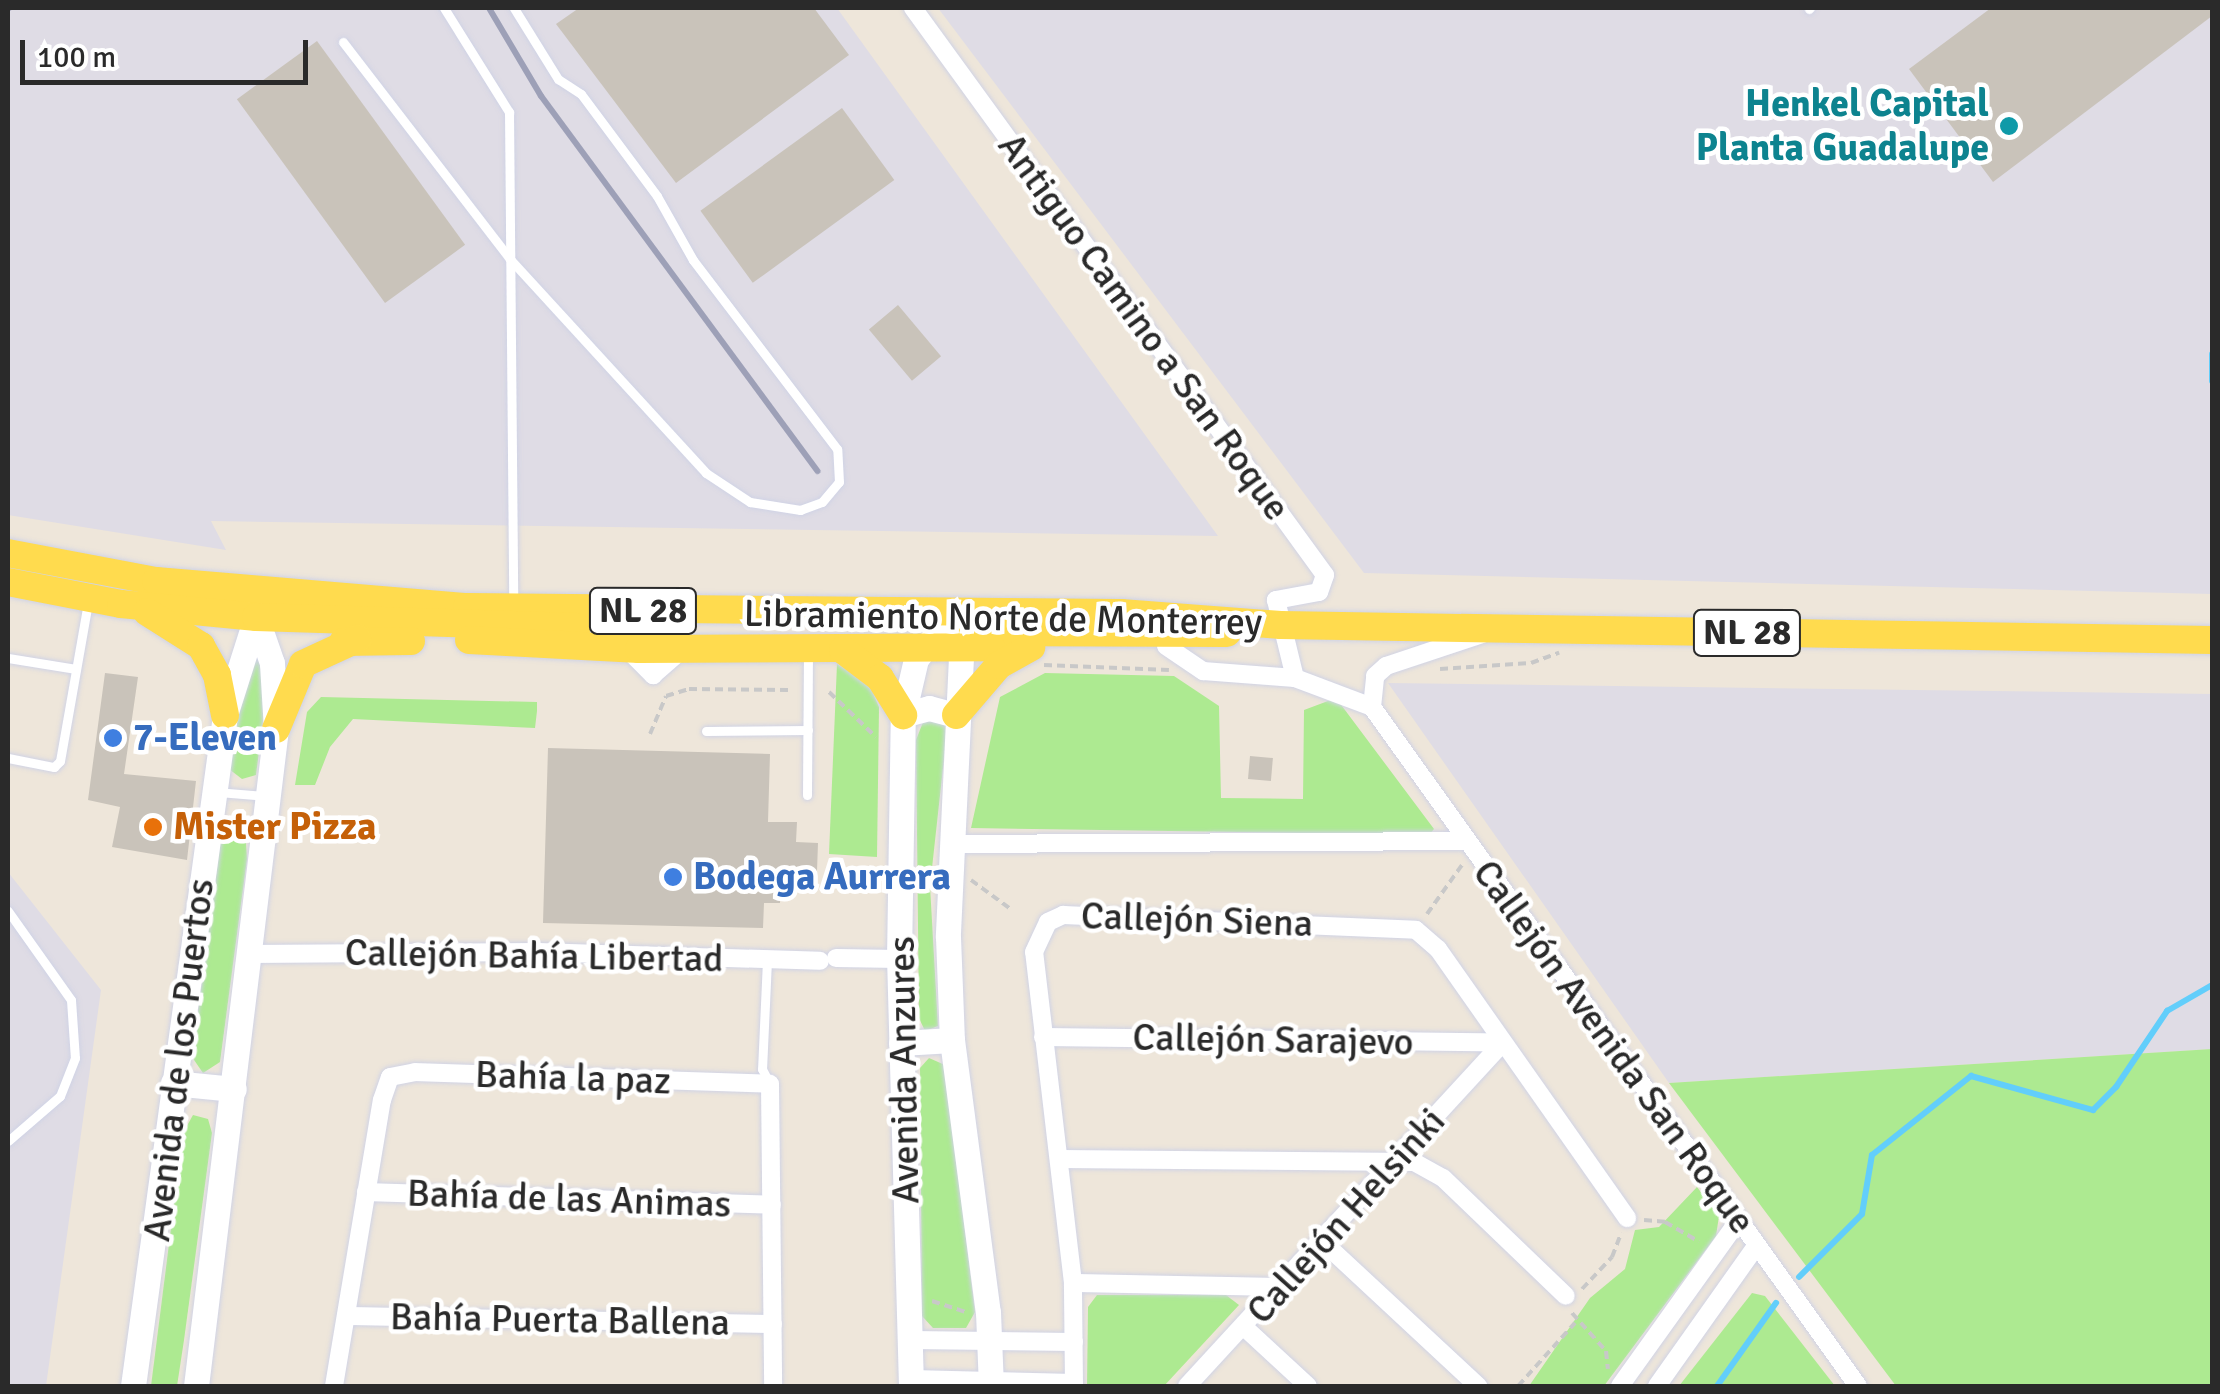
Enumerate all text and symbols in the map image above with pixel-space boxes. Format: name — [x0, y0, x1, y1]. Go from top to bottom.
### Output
scale bar — [25, 20, 312, 82]
text: 100 m — [37, 39, 116, 76]
place label: Henkel Capital Planta Guadalupe — [1696, 81, 1989, 170]
marker: Henkel Capital Planta Guadalupe — [1998, 115, 2020, 137]
street label: Antiguo Camino a San Roque — [988, 125, 1300, 529]
road number: NL 28 — [588, 581, 698, 641]
street label: Libramiento Norte de Monterrey — [743, 591, 1263, 645]
road number: NL 28 — [1692, 603, 1802, 663]
place label: 7-Eleven — [133, 715, 277, 761]
marker: 7-Eleven — [102, 727, 124, 749]
place label: Mister Pizza — [173, 804, 376, 850]
marker: Mister Pizza — [142, 816, 164, 838]
street label: Callejón Avenida San Roque — [1463, 851, 1765, 1243]
place label: Bodega Aurrera — [693, 854, 951, 900]
marker: Bodega Aurrera — [662, 866, 684, 888]
street label: Avenida de los Puertos — [134, 876, 224, 1244]
street label: Callejón Siena — [1080, 893, 1314, 947]
street label: Callejón Bahía Libertad — [344, 930, 724, 982]
street label: Avenida Anzures — [879, 936, 929, 1204]
street label: Callejón Sarajevo — [1132, 1015, 1414, 1065]
street label: Bahía la paz — [474, 1052, 672, 1104]
street label: Callejón Helsinki — [1237, 1099, 1455, 1333]
street label: Bahía de las Animas — [406, 1171, 732, 1227]
street label: Bahía Puerta Ballena — [390, 1294, 730, 1346]

